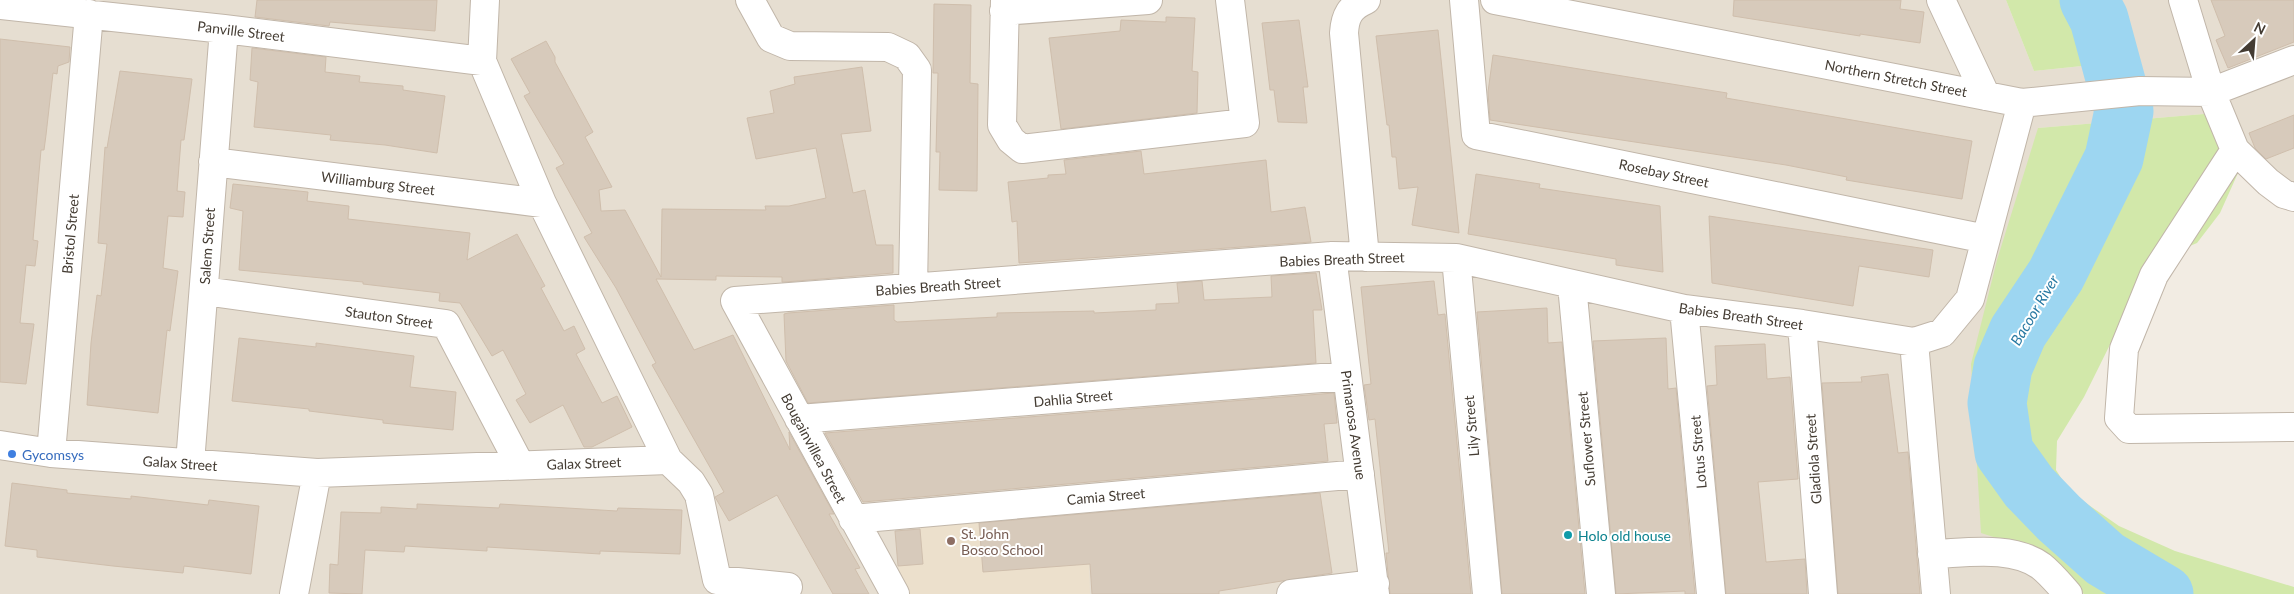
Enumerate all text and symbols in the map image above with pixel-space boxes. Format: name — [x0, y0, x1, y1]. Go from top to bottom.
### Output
north arrow — [2229, 15, 2279, 65]
street label: Panville Street — [196, 17, 286, 45]
text: N — [2251, 18, 2268, 38]
street label: Northern Stretch Street — [1823, 56, 1969, 100]
street label: Rosebay Street — [1617, 155, 1711, 191]
street label: Williamburg Street — [320, 168, 436, 198]
street label: Bristol Street — [58, 193, 82, 275]
street label: Salem Street — [196, 207, 218, 285]
street label: Babies Breath Street — [1279, 248, 1405, 270]
water label: Bacoor River — [2006, 271, 2062, 348]
street label: Babies Breath Street — [875, 273, 1001, 299]
street label: Babies Breath Street — [1678, 299, 1804, 333]
street label: Stauton Street — [344, 302, 434, 332]
street label: Primarosa Avenue — [1338, 369, 1370, 481]
street label: Dahlia Street — [1033, 386, 1113, 410]
street label: Bougainvillea Street — [778, 390, 850, 506]
street label: Suflower Street — [1573, 391, 1599, 487]
street label: Lily Street — [1460, 395, 1482, 457]
street label: Gladiola Street — [1801, 413, 1825, 505]
street label: Lotus Street — [1686, 414, 1710, 490]
place label: Gycomsys — [22, 446, 84, 463]
marker: Gycomsys — [6, 448, 18, 460]
street label: Galax Street — [142, 452, 218, 474]
street label: Galax Street — [546, 453, 622, 473]
street label: Camia Street — [1066, 484, 1146, 508]
place label: St. John Bosco School — [961, 525, 1043, 558]
place label: Holo old house — [1578, 527, 1671, 544]
marker: Holo old house — [1562, 529, 1574, 541]
marker: St. John Bosco School — [945, 535, 957, 547]

